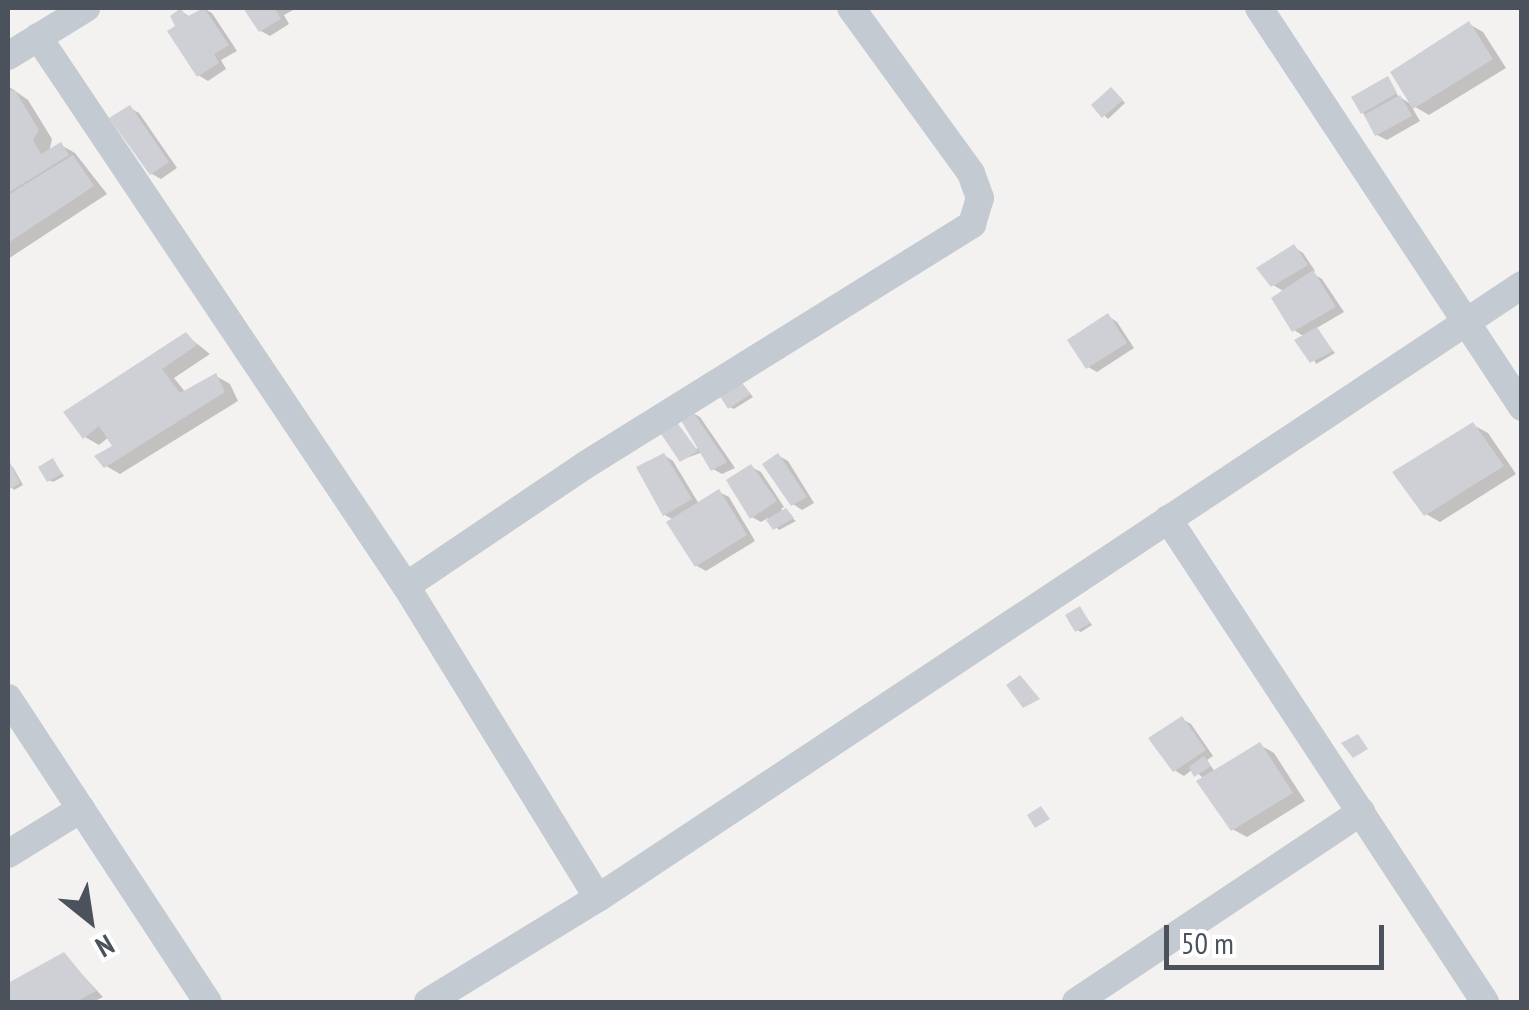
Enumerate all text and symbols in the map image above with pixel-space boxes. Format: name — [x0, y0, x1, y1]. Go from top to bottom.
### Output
north arrow — [40, 870, 140, 970]
scale bar — [1169, 905, 1389, 967]
text: 50 m — [1181, 923, 1234, 962]
text: N — [89, 927, 121, 966]

